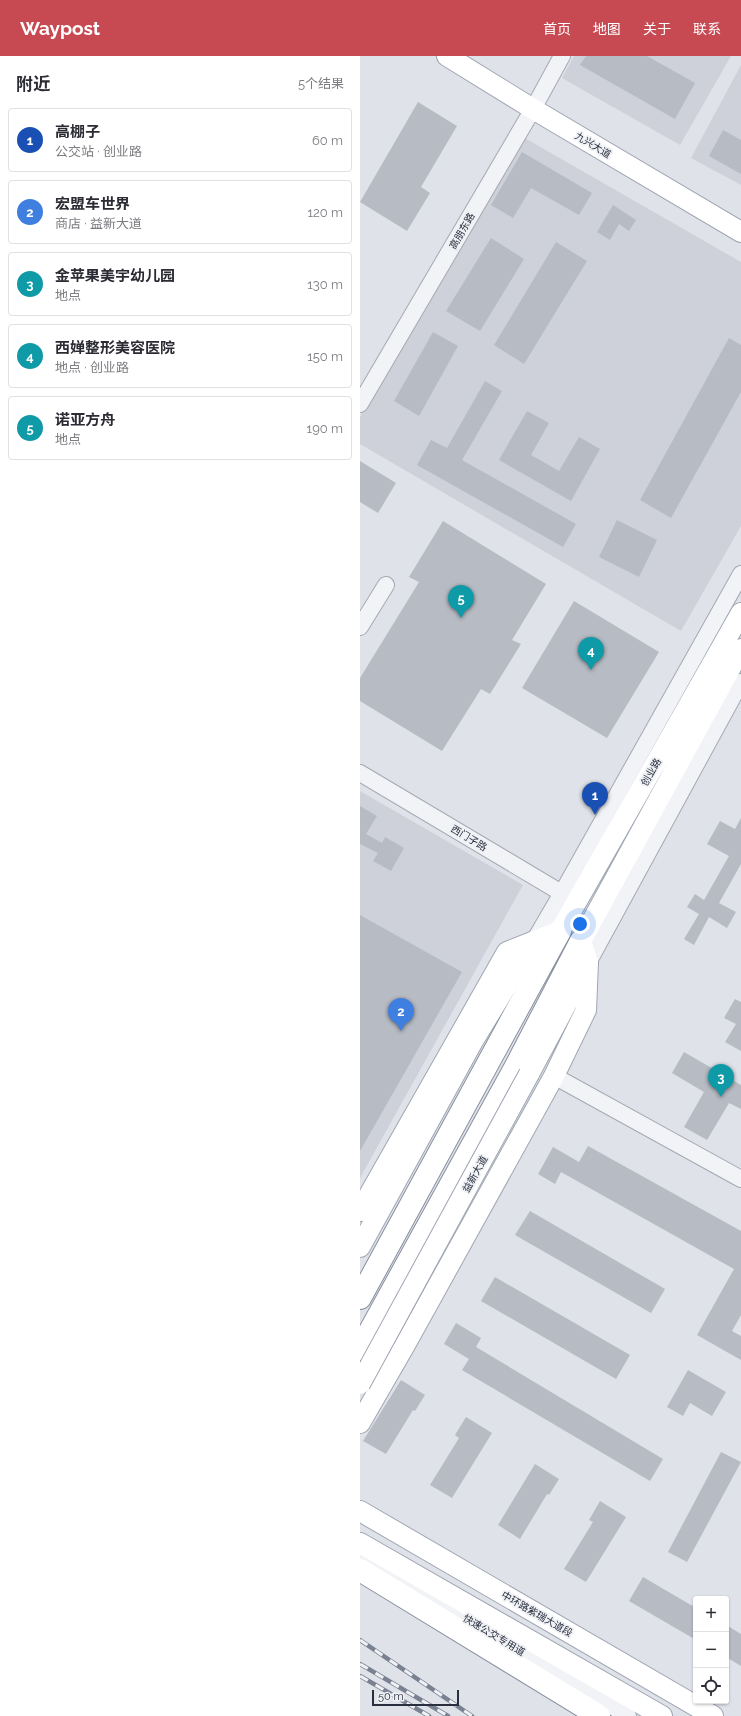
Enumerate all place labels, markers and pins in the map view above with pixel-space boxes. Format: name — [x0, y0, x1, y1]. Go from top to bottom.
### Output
pin: 5 — [448, 585, 474, 618]
pin: 4 — [578, 637, 604, 670]
pin: 1 — [582, 782, 608, 815]
pin: 2 — [388, 998, 414, 1031]
pin: 3 — [708, 1064, 734, 1097]

